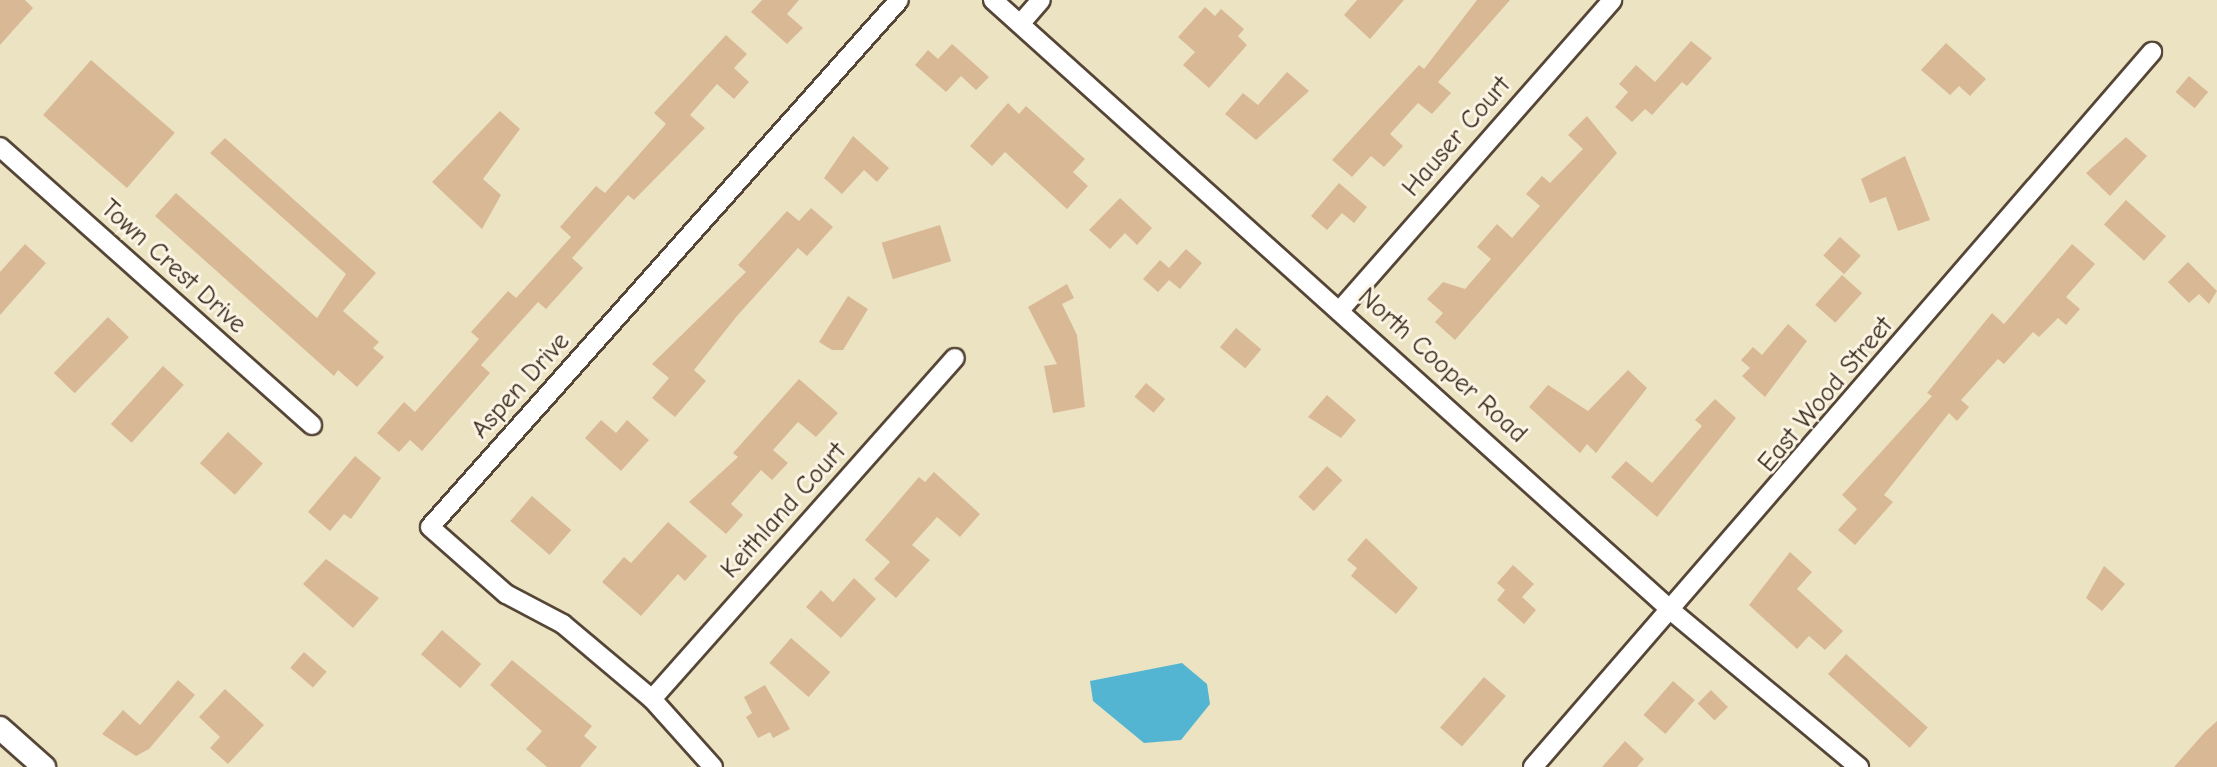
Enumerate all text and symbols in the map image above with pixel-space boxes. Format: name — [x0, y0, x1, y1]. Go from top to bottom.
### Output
street label: Hauser Court — [1396, 71, 1518, 203]
street label: Town Crest Drive — [94, 194, 252, 340]
street label: North Cooper Road — [1351, 282, 1533, 450]
street label: East Wood Street — [1752, 311, 1900, 479]
street label: Aspen Drive — [465, 327, 577, 445]
street label: Keithland Court — [715, 437, 853, 585]

